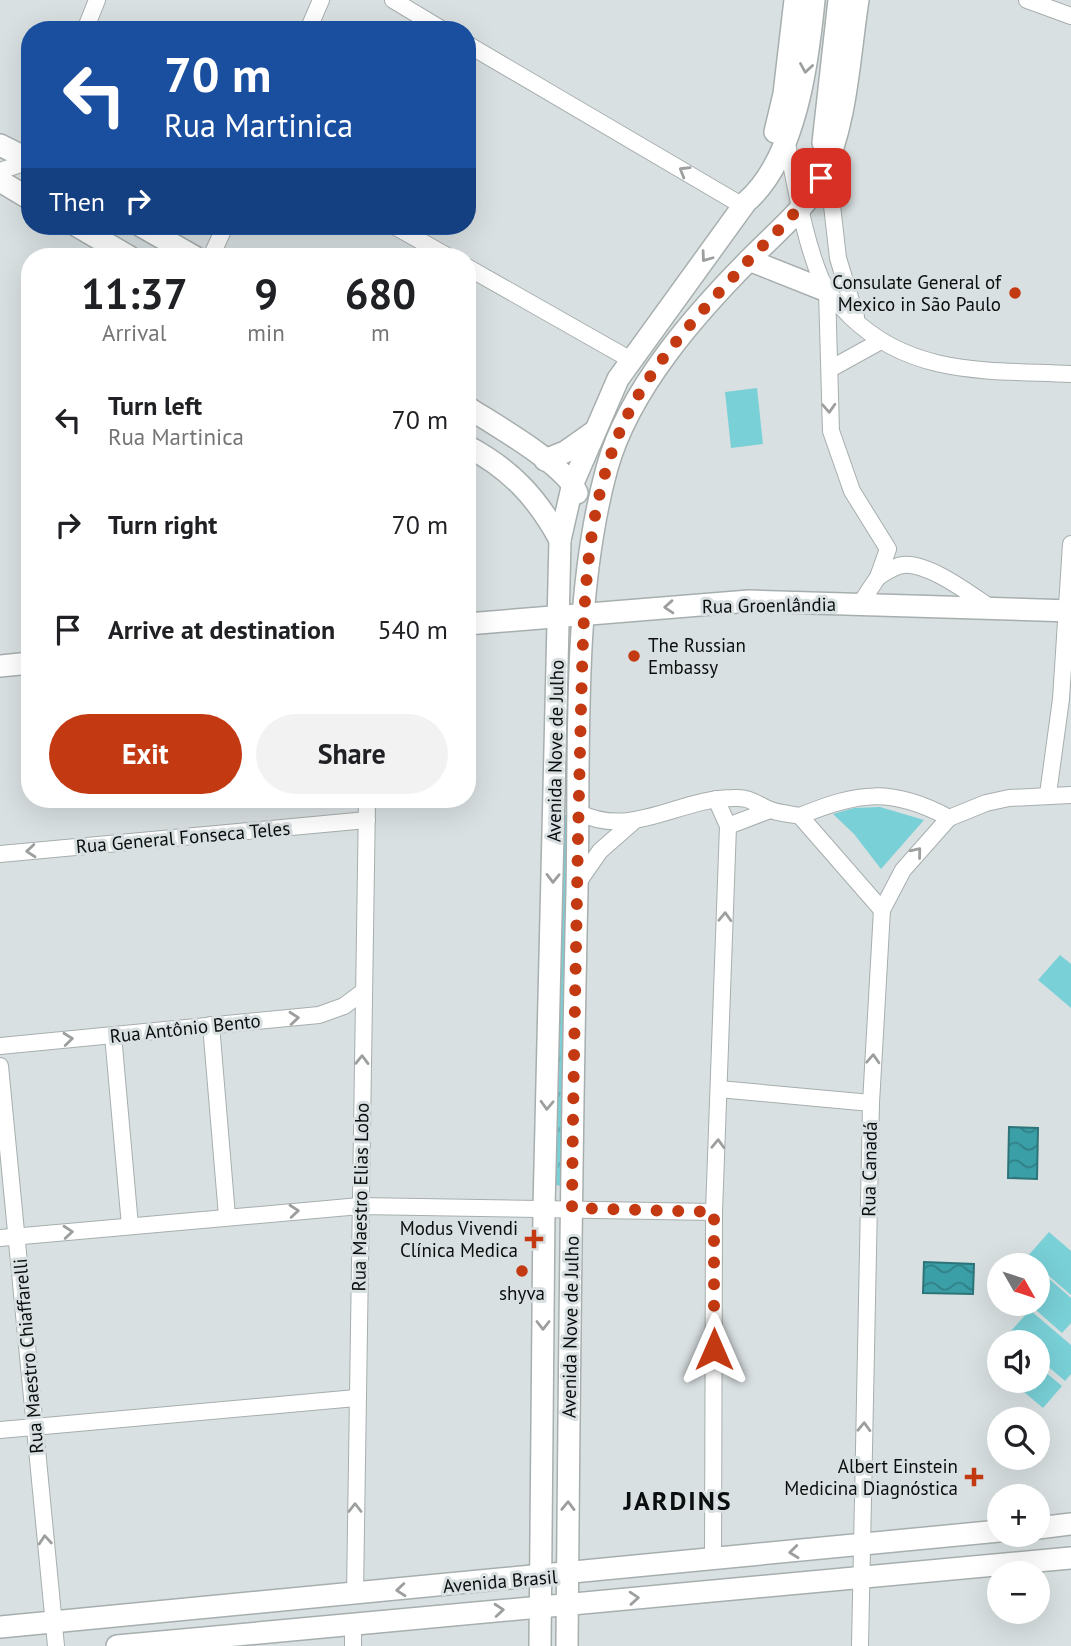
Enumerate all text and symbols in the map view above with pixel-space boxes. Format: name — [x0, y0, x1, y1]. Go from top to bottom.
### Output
text: 70 m — [164, 42, 271, 106]
icon: left — [49, 49, 140, 140]
one-way arrow — [799, 62, 814, 74]
text: Rua Martinica — [164, 104, 353, 146]
pin — [791, 148, 851, 208]
icon: arrive — [802, 159, 840, 197]
one-way arrow — [679, 167, 692, 180]
icon: right — [119, 182, 157, 220]
text: Then — [49, 185, 105, 218]
one-way arrow — [701, 249, 714, 262]
text: 11:37 — [81, 266, 187, 321]
text: 9 — [254, 266, 278, 321]
text: 680 — [345, 266, 416, 321]
place label: Consulate General of Mexico in São Paulo — [832, 270, 1002, 316]
marker: Consulate General of Mexico in São Paulo — [1007, 285, 1023, 301]
text: Arrival — [102, 318, 166, 347]
text: min — [247, 318, 285, 347]
text: m — [371, 318, 390, 347]
text: Turn left — [108, 389, 202, 422]
icon: left — [49, 401, 87, 439]
text: 70 m — [392, 403, 448, 436]
one-way arrow — [821, 403, 836, 414]
text: Rua Martinica — [108, 422, 244, 451]
icon: right — [49, 506, 87, 544]
text: Turn right — [108, 508, 217, 541]
text: 70 m — [392, 508, 448, 541]
street label: Rua Groenlândia — [702, 592, 836, 618]
one-way arrow — [663, 600, 674, 615]
icon: arrive — [49, 611, 87, 649]
text: Arrive at destination — [108, 613, 335, 646]
text: 540 m — [377, 613, 448, 646]
place label: The Russian Embassy — [648, 633, 746, 679]
marker: The Russian Embassy — [626, 648, 642, 664]
street label: Avenida Nove de Julho — [541, 660, 569, 842]
button: Exit — [49, 714, 242, 794]
button: Share — [256, 714, 448, 794]
street label: Rua General Fonseca Teles — [75, 816, 291, 858]
one-way arrow — [25, 844, 36, 859]
one-way arrow — [909, 847, 921, 860]
one-way arrow — [545, 873, 561, 883]
one-way arrow — [717, 911, 733, 921]
street label: Rua Antônio Bento — [108, 1008, 262, 1048]
one-way arrow — [289, 1010, 300, 1025]
one-way arrow — [62, 1032, 74, 1047]
one-way arrow — [865, 1053, 880, 1064]
one-way arrow — [355, 1054, 370, 1065]
one-way arrow — [539, 1100, 555, 1111]
street label: Rua Maestro Elias Lobo — [346, 1102, 374, 1292]
street label: Rua Canadá — [856, 1121, 882, 1217]
one-way arrow — [710, 1138, 725, 1149]
one-way arrow — [289, 1204, 300, 1219]
place label: Modus Vivendi Clínica Medica — [400, 1216, 518, 1262]
one-way arrow — [62, 1224, 74, 1239]
marker: Modus Vivendi Clínica Medica — [524, 1229, 544, 1249]
street label: Avenida Nove de Julho — [556, 1236, 584, 1418]
north arrow — [987, 1253, 1050, 1316]
map controls — [987, 1253, 1050, 1624]
street label: Rua Maestro Chiaffarelli — [8, 1257, 48, 1455]
marker: shyva — [514, 1263, 530, 1279]
place label: shyva — [499, 1281, 545, 1305]
position arrow — [677, 1312, 751, 1386]
one-way arrow — [535, 1320, 551, 1331]
button: sound — [987, 1330, 1050, 1393]
button: search — [987, 1407, 1050, 1470]
one-way arrow — [857, 1422, 872, 1433]
place label: Albert Einstein Medicina Diagnóstica — [784, 1454, 958, 1500]
marker: Albert Einstein Medicina Diagnóstica — [964, 1467, 984, 1487]
district label: JARDINS — [622, 1484, 733, 1517]
button: + — [987, 1484, 1050, 1547]
one-way arrow — [560, 1501, 576, 1511]
one-way arrow — [347, 1502, 363, 1513]
one-way arrow — [38, 1534, 53, 1546]
one-way arrow — [789, 1544, 800, 1559]
button: − — [987, 1561, 1050, 1624]
street label: Avenida Brasil — [442, 1564, 559, 1598]
one-way arrow — [395, 1582, 406, 1597]
one-way arrow — [629, 1591, 640, 1606]
one-way arrow — [494, 1603, 505, 1618]

